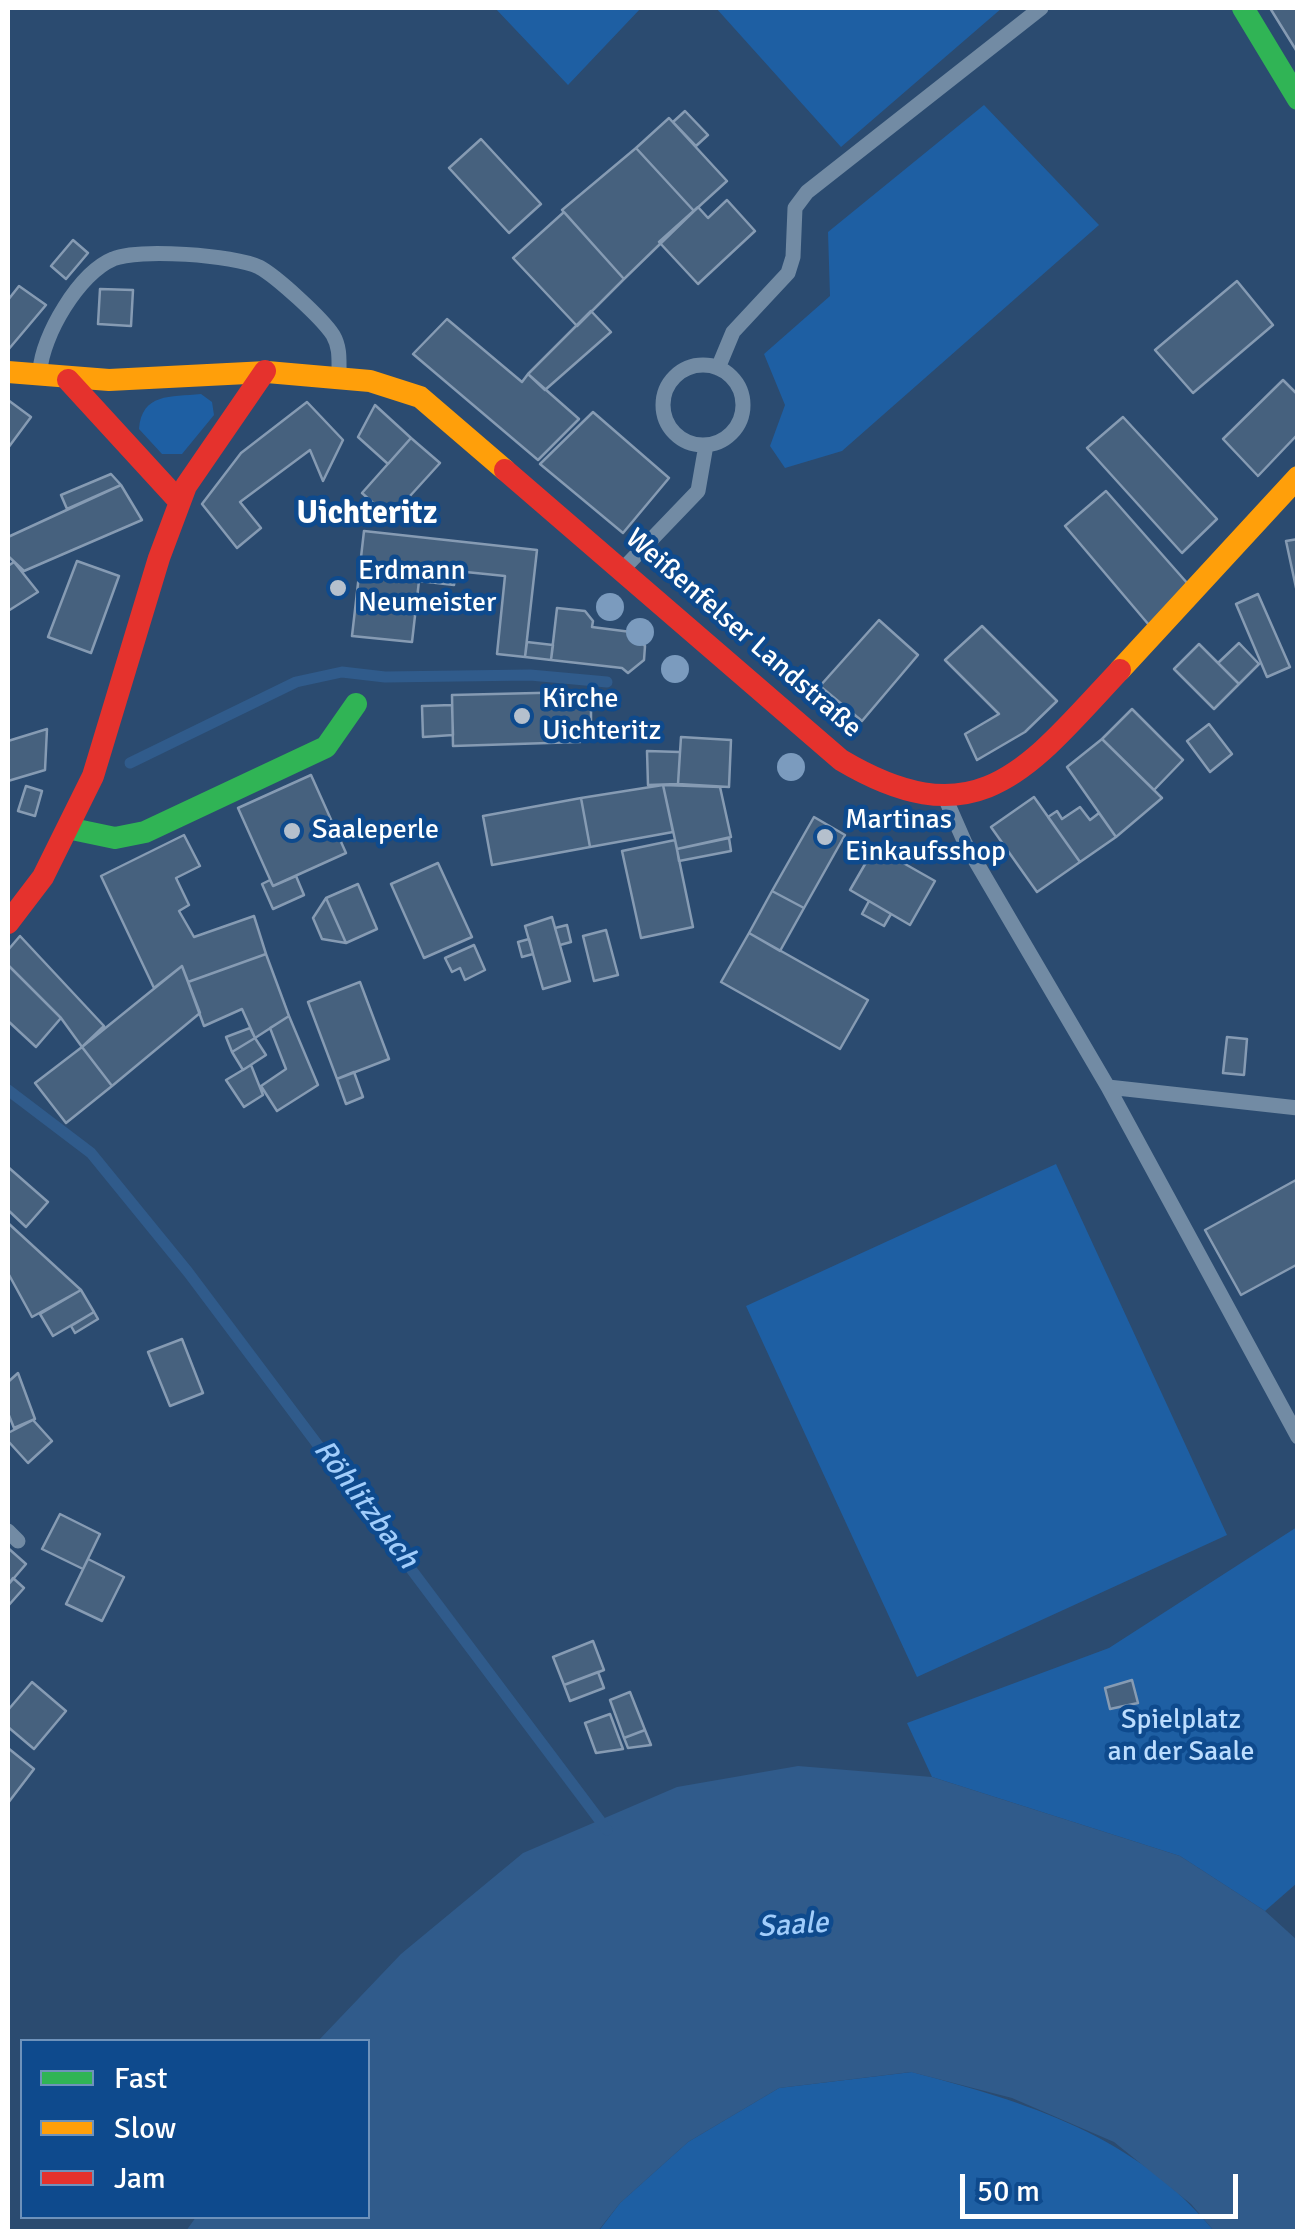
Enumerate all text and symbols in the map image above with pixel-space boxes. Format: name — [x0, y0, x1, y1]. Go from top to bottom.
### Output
district label: Uichteritz — [297, 496, 437, 534]
street label: Weißenfelser Landstraße — [618, 522, 868, 746]
place label: Erdmann Neumeister — [358, 555, 496, 621]
marker: Erdmann Neumeister — [327, 577, 349, 599]
place label: Kirche Uichteritz — [542, 683, 661, 749]
marker: Kirche Uichteritz — [511, 705, 533, 727]
place label: Martinas Einkaufsshop — [845, 804, 1006, 870]
place label: Saaleperle — [312, 814, 439, 848]
marker: Saaleperle — [281, 820, 303, 842]
marker: Martinas Einkaufsshop — [814, 826, 836, 848]
water label: Röhlitzbach — [305, 1434, 425, 1576]
park label: Spielplatz an der Saale — [1108, 1704, 1254, 1770]
water label: Saale — [757, 1906, 829, 1946]
legend — [20, 2039, 370, 2219]
text: Fast — [114, 2060, 167, 2097]
text: Slow — [114, 2110, 176, 2147]
scale bar — [965, 2154, 1242, 2216]
text: Jam — [114, 2160, 166, 2197]
text: 50 m — [977, 2173, 1040, 2210]

